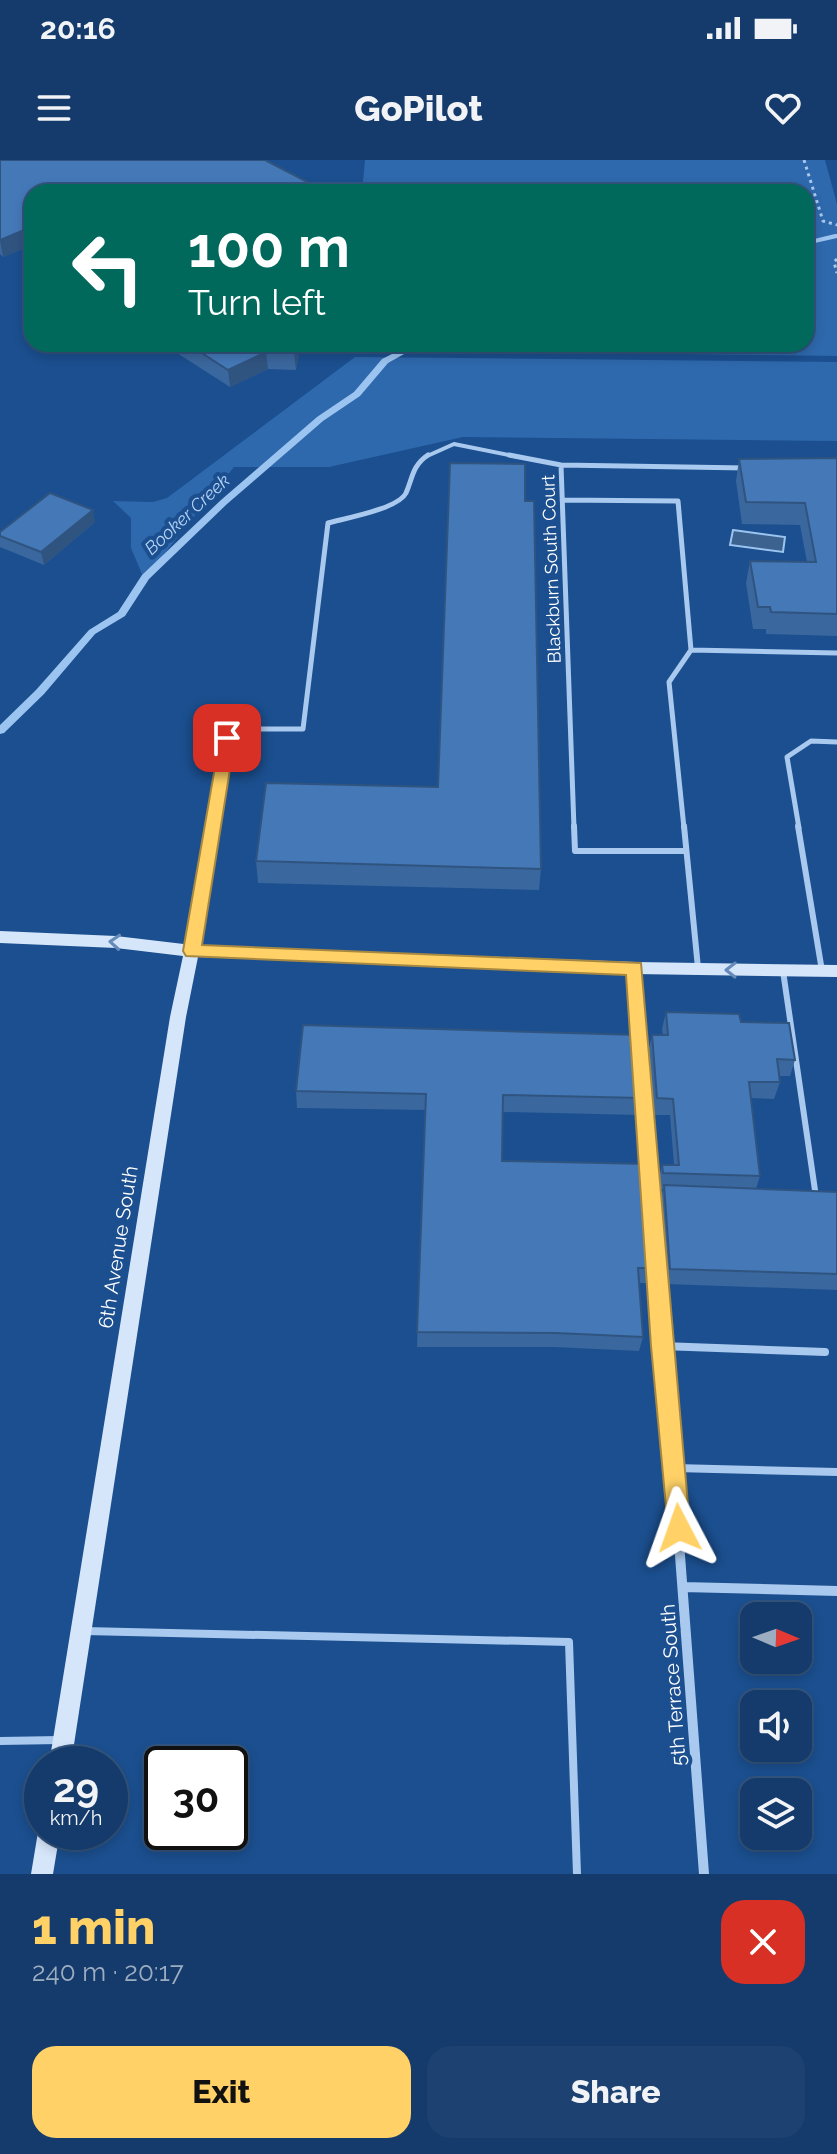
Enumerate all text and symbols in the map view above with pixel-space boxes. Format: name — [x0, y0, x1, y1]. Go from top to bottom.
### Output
text: 20:16 — [40, 11, 116, 46]
icon: menu — [32, 86, 76, 130]
icon: heart — [761, 86, 805, 130]
text: GoPilot — [354, 87, 483, 129]
text: 100 m — [188, 214, 350, 280]
icon: left — [56, 216, 160, 320]
text: Turn left — [188, 281, 326, 323]
water label: Booker Creek — [140, 469, 234, 559]
street label: Blackburn South Court — [537, 474, 565, 664]
pin — [193, 704, 261, 772]
icon: arrive — [205, 716, 249, 760]
one-way arrow — [108, 934, 121, 951]
one-way arrow — [724, 961, 737, 979]
street label: 6th Avenue South — [93, 1164, 143, 1330]
position arrow — [637, 1486, 721, 1570]
north arrow — [740, 1602, 812, 1674]
map controls — [740, 1602, 812, 1850]
street label: 5th Terrace South — [655, 1603, 691, 1767]
button: sound — [740, 1690, 812, 1762]
speed limit sign: 30 — [144, 1746, 248, 1850]
text: 29 — [53, 1764, 99, 1811]
button: layers — [740, 1778, 812, 1850]
text: km/h — [50, 1806, 102, 1830]
text: 1 min — [32, 1899, 155, 1955]
button: close — [721, 1900, 805, 1984]
text: 240 m · 20:17 — [32, 1957, 184, 1987]
button: Exit — [32, 2046, 411, 2138]
button: Share — [427, 2046, 805, 2138]

